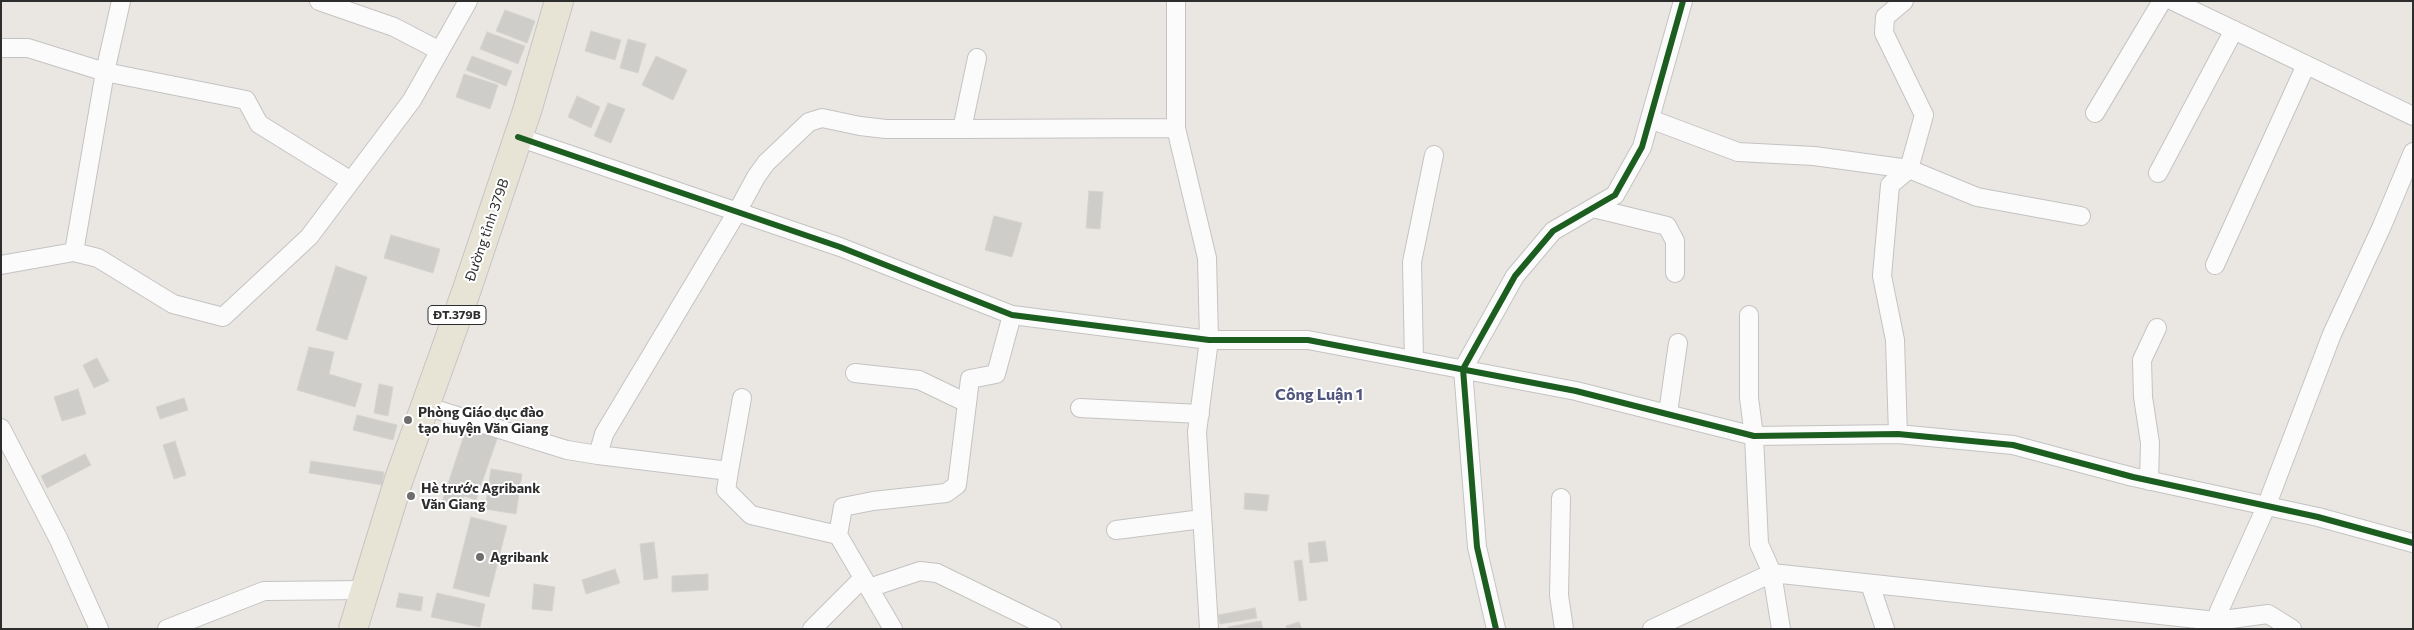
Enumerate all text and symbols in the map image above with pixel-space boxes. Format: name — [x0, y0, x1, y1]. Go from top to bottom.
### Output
street label: Đường tỉnh 379B — [462, 177, 512, 283]
road number: ĐT.379B — [428, 306, 486, 324]
district label: Công Luận 1 — [1275, 385, 1363, 405]
place label: Phòng Giáo dục đào tạo huyện Văn Giang — [418, 404, 548, 437]
marker: Phòng Giáo dục đào tạo huyện Văn Giang — [402, 414, 414, 426]
place label: Hè trước Agribank Văn Giang — [421, 480, 540, 512]
marker: Hè trước Agribank Văn Giang — [405, 490, 417, 502]
place label: Agribank — [490, 549, 549, 565]
marker: Agribank — [474, 551, 486, 563]

